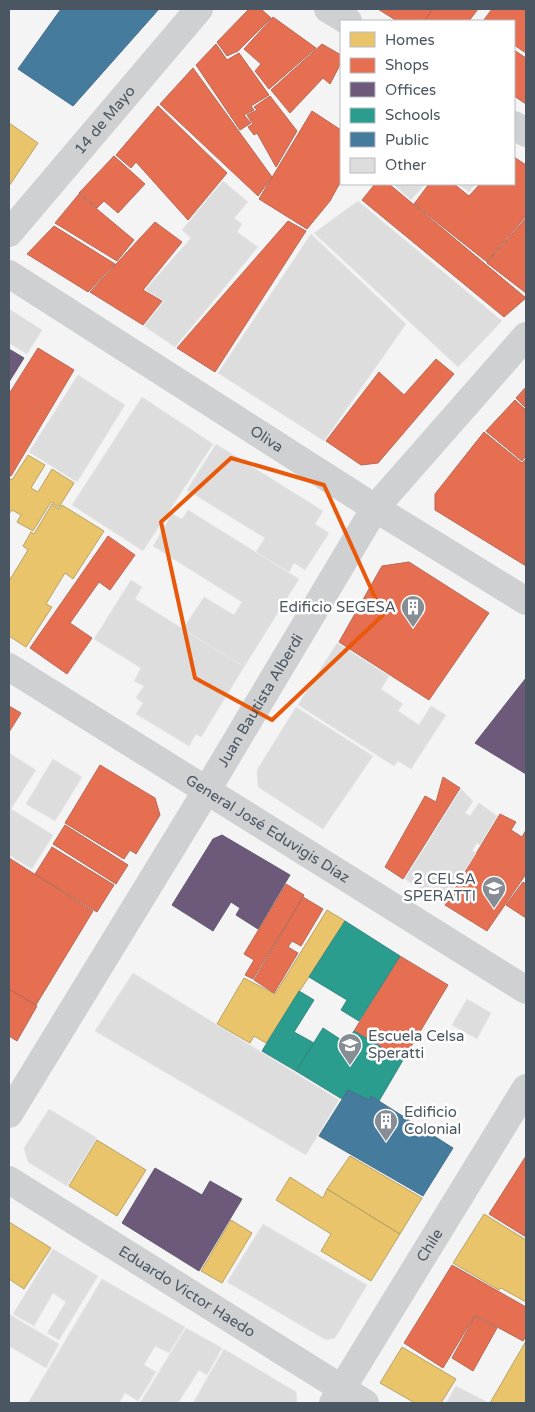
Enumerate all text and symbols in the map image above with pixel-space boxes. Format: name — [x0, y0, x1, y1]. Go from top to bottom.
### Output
legend — [340, 20, 515, 185]
text: Homes — [385, 31, 435, 49]
text: Shops — [385, 56, 429, 74]
text: Offices — [385, 81, 436, 99]
street label: 14 de Mayo — [71, 82, 139, 158]
text: Schools — [385, 106, 441, 124]
text: Public — [385, 131, 429, 149]
text: Other — [385, 156, 427, 174]
street label: Oliva — [247, 422, 287, 456]
building icon: Edificio SEGESA — [400, 594, 426, 628]
place label: Edificio SEGESA — [279, 598, 396, 616]
street label: Juan Bautista Alberdi — [214, 631, 307, 770]
street label: General José Eduvigis Díaz — [182, 771, 353, 887]
place label: 2 CELSA SPERATTI — [404, 870, 476, 905]
school or university icon: 2 CELSA SPERATTI — [481, 875, 507, 909]
place label: Escuela Celsa Speratti — [368, 1027, 464, 1062]
school or university icon: Escuela Celsa Speratti — [337, 1032, 363, 1066]
place label: Edificio Colonial — [404, 1103, 461, 1138]
building icon: Edificio Colonial — [373, 1108, 399, 1142]
street label: Chile — [413, 1225, 447, 1265]
street label: Eduardo Victor Haedo — [115, 1242, 259, 1341]

